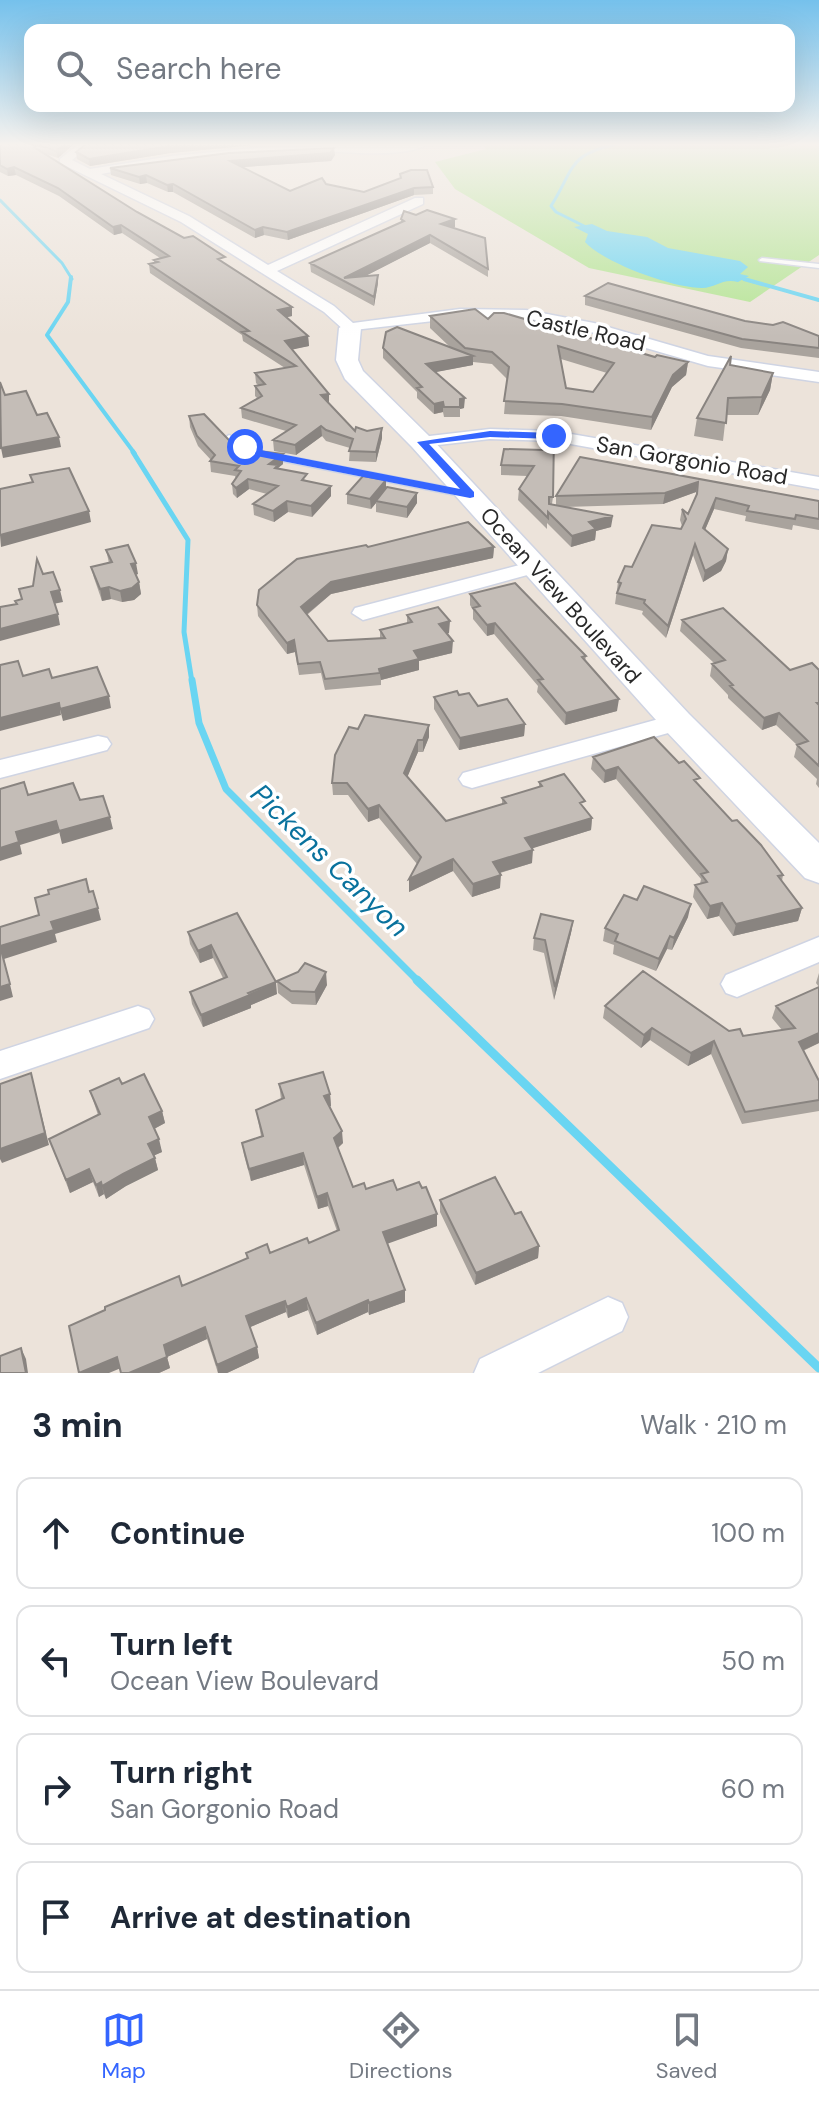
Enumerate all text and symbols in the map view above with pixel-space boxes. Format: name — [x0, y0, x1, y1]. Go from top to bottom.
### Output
search box — [24, 24, 795, 112]
icon: search — [52, 46, 96, 90]
text: Search here — [116, 49, 282, 88]
street label: Castle Road — [523, 303, 648, 358]
route end — [536, 418, 572, 454]
route start — [227, 429, 263, 465]
street label: San Gorgonio Road — [594, 429, 790, 492]
street label: Ocean View Boulevard — [474, 501, 648, 690]
water label: Pickens Canyon — [243, 776, 417, 945]
text: 3 min — [32, 1403, 123, 1448]
text: Walk · 210 m — [640, 1408, 787, 1442]
icon: ahead — [34, 1511, 78, 1555]
text: Continue — [110, 1514, 245, 1553]
text: 100 m — [711, 1516, 785, 1550]
text: Turn left — [110, 1625, 233, 1664]
icon: left — [34, 1639, 78, 1683]
text: 50 m — [721, 1644, 785, 1678]
text: Ocean View Boulevard — [110, 1664, 379, 1698]
text: Turn right — [110, 1753, 253, 1792]
icon: right — [34, 1767, 78, 1811]
text: 60 m — [721, 1772, 785, 1806]
text: San Gorgonio Road — [110, 1792, 339, 1826]
icon: arrive — [34, 1895, 78, 1939]
text: Arrive at destination — [110, 1898, 411, 1937]
tab: Map — [102, 2008, 146, 2085]
tab: Directions — [349, 2008, 453, 2085]
tab: Saved — [656, 2008, 717, 2085]

